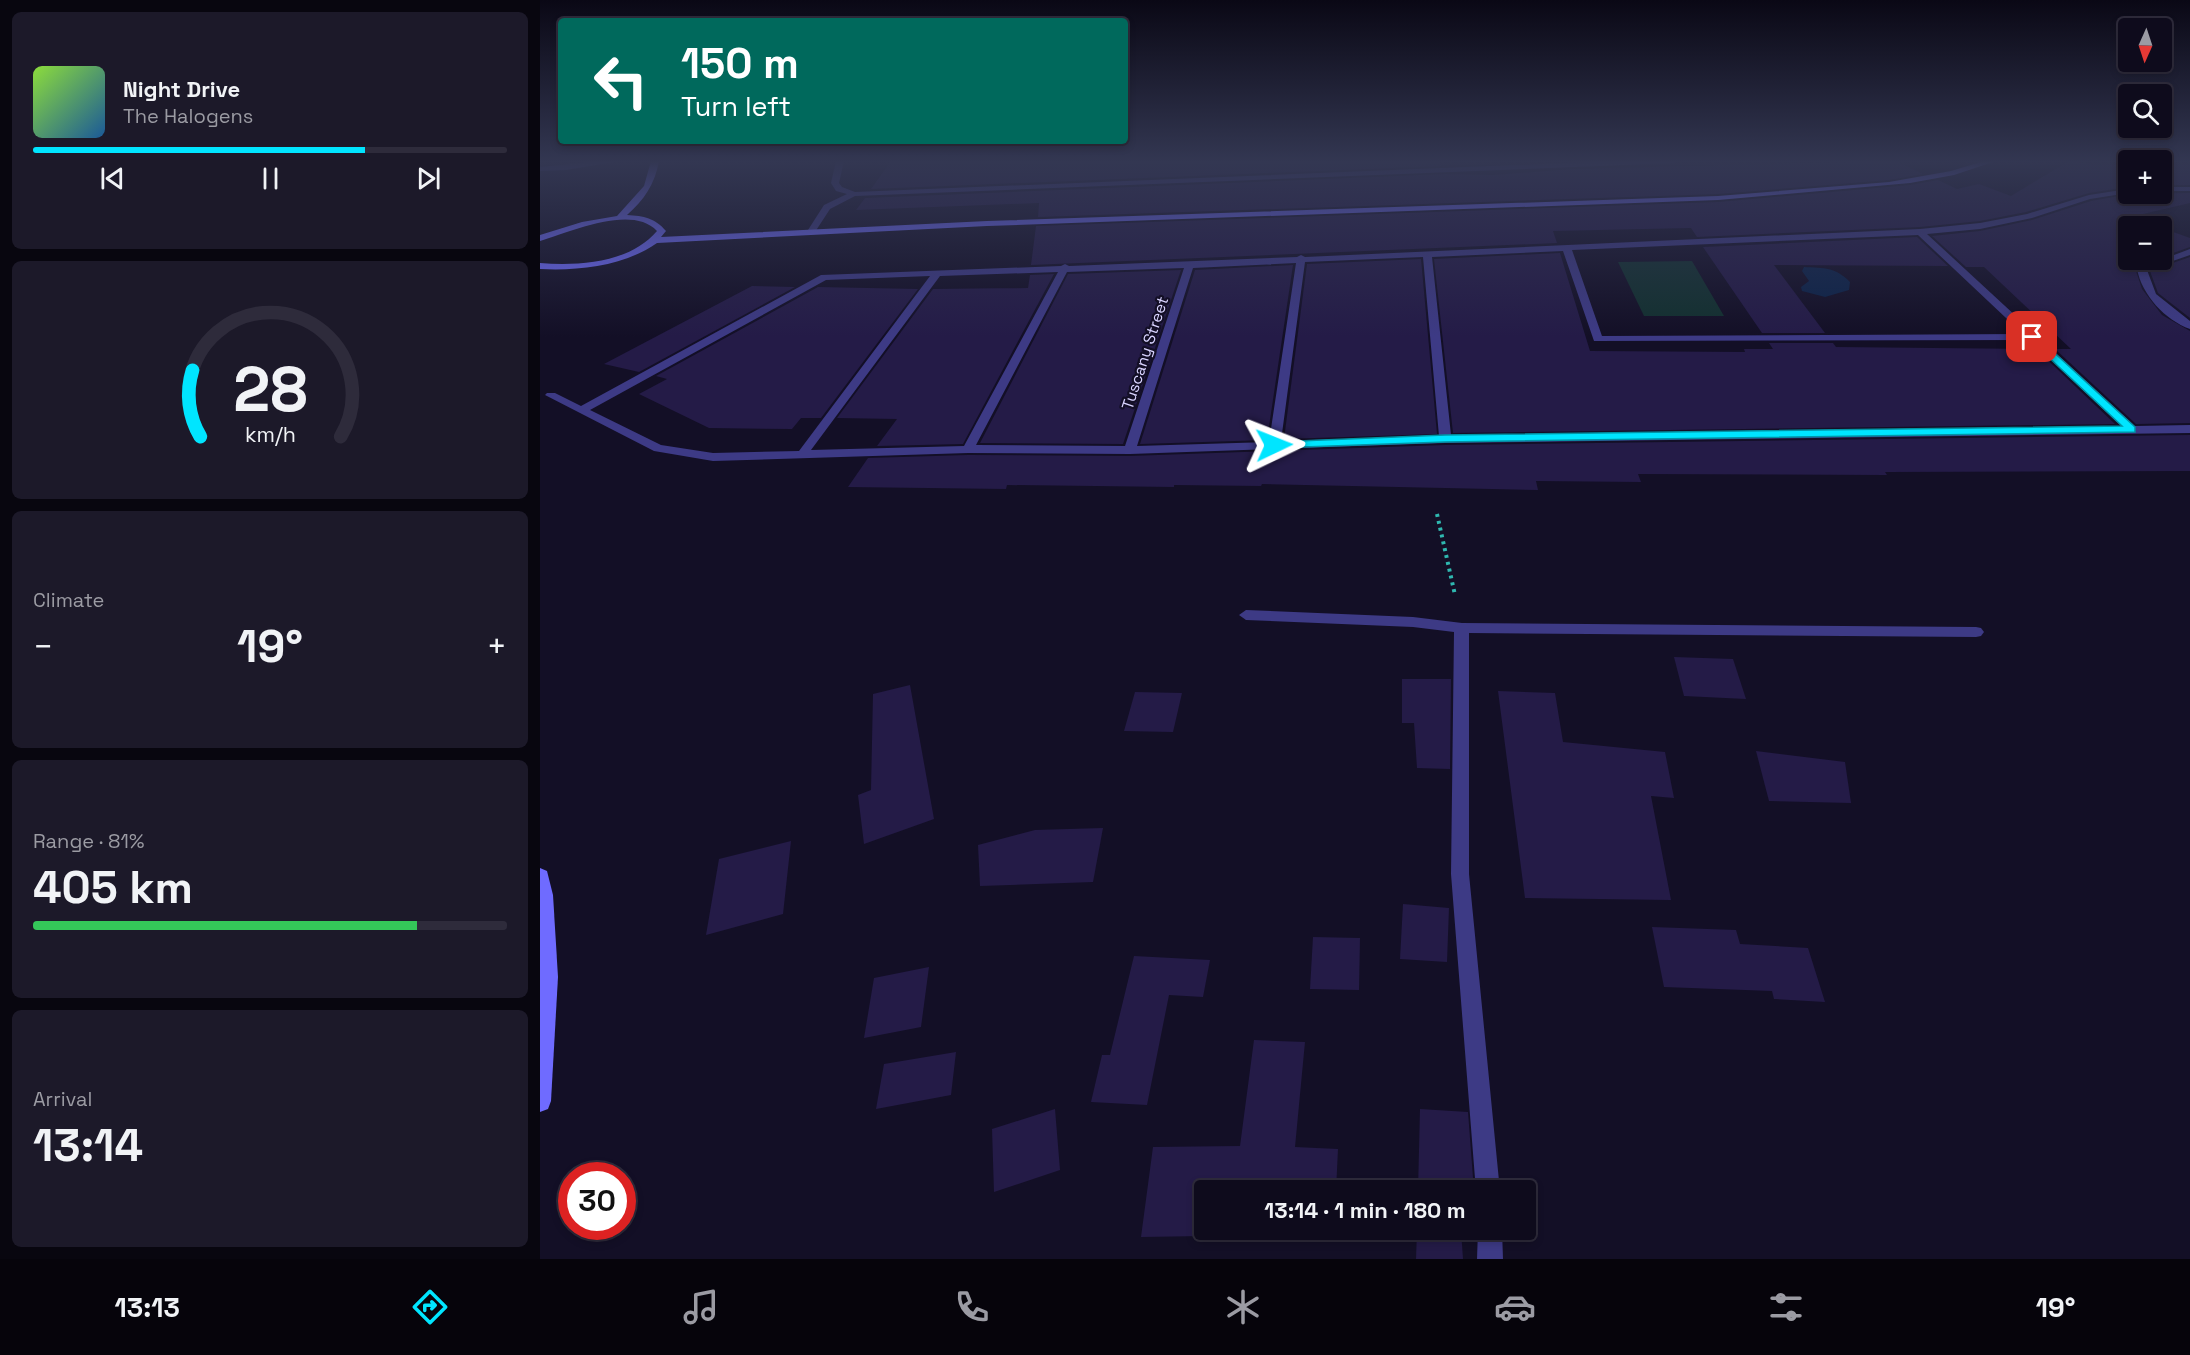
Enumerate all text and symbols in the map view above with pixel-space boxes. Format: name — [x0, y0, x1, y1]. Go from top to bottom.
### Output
north arrow — [2118, 18, 2172, 72]
map controls — [2118, 18, 2172, 270]
text: 150 m — [681, 37, 799, 90]
icon: left — [582, 42, 660, 120]
text: Night Drive — [123, 75, 240, 103]
button: search — [2118, 84, 2172, 138]
text: Turn left — [681, 89, 791, 124]
text: The Halogens — [123, 103, 253, 129]
button: + — [2118, 150, 2172, 204]
icon: previous — [96, 162, 129, 195]
icon: pause — [254, 162, 287, 195]
icon: next — [412, 162, 445, 195]
button: − — [2118, 216, 2172, 270]
street label: Tuscany Street — [1117, 294, 1173, 412]
pin — [2006, 311, 2057, 362]
icon: arrive — [2015, 320, 2048, 353]
text: 28 — [233, 350, 307, 429]
position arrow — [1242, 413, 1306, 477]
text: km/h — [244, 422, 296, 449]
text: Climate — [33, 587, 104, 613]
text: 19° — [237, 618, 303, 675]
text: − — [33, 626, 53, 668]
text: + — [487, 626, 507, 668]
text: Range · 81% — [33, 828, 144, 854]
text: 405 km — [33, 859, 193, 916]
text: Arrival — [33, 1086, 92, 1112]
text: 13:14 — [33, 1117, 143, 1174]
speed limit sign: 30 — [558, 1162, 636, 1240]
text: 13:14 · 1 min · 180 m — [1264, 1196, 1466, 1224]
icon: directions — [409, 1286, 451, 1328]
icon: music — [680, 1286, 722, 1328]
icon: phone — [951, 1286, 993, 1328]
icon: climate — [1222, 1286, 1264, 1328]
icon: car — [1494, 1286, 1536, 1328]
icon: filters — [1765, 1286, 1807, 1328]
text: 13:13 — [115, 1290, 180, 1325]
text: 19° — [2036, 1290, 2075, 1325]

